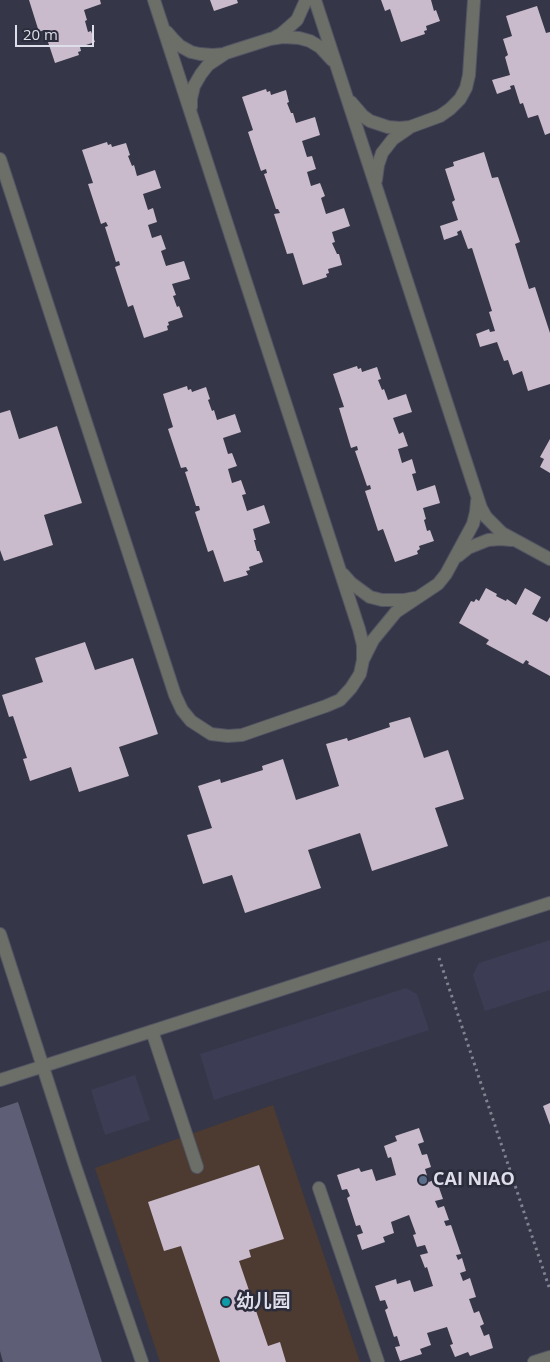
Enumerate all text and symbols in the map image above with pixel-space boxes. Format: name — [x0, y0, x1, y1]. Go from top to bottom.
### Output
scale bar — [18, 15, 96, 47]
text: 20 m — [23, 24, 58, 44]
place label: CAI NIAO — [433, 1169, 515, 1191]
marker: CAI NIAO — [417, 1174, 429, 1186]
place label: 幼儿园 — [236, 1291, 290, 1313]
marker: 幼儿园 — [220, 1296, 232, 1308]

